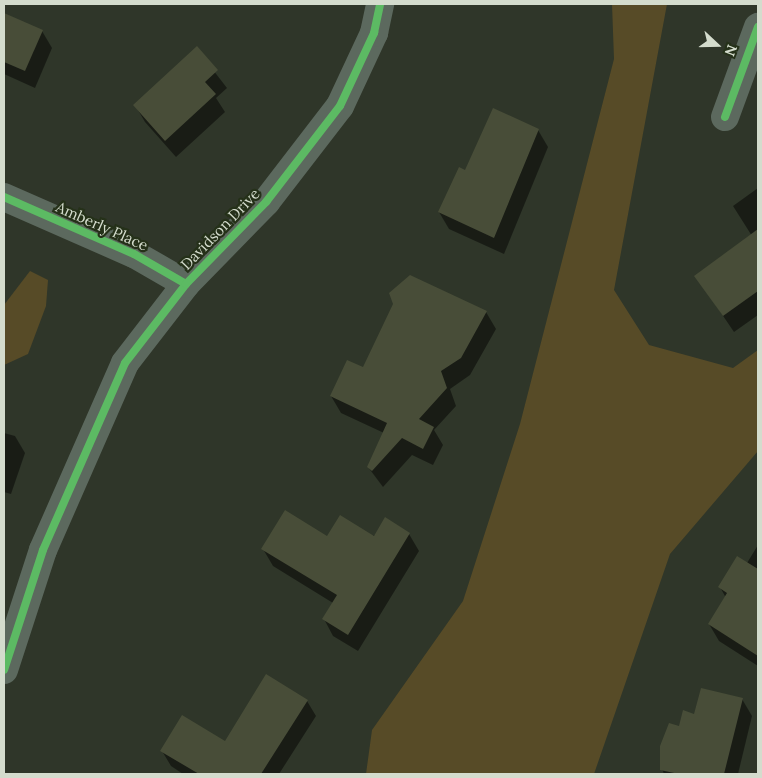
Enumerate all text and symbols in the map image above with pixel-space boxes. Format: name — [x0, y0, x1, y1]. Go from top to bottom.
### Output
north arrow — [692, 20, 742, 70]
text: N — [721, 42, 741, 59]
street label: Davidson Drive — [177, 185, 263, 273]
street label: Amberly Place — [53, 198, 151, 254]

